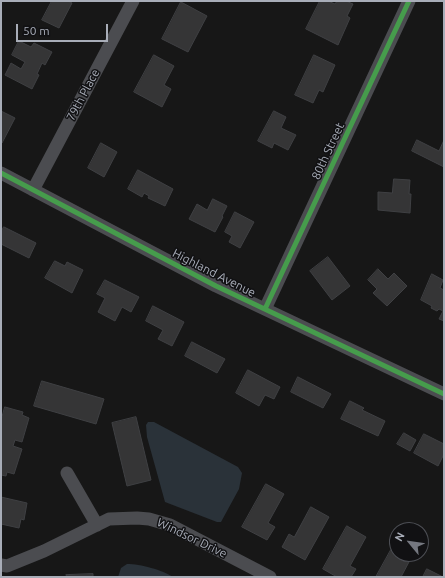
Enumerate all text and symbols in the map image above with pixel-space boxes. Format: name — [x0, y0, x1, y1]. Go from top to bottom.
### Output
scale bar — [18, 16, 110, 42]
text: 50 m — [23, 24, 50, 37]
street label: 79th Place — [63, 67, 103, 123]
street label: 80th Street — [309, 120, 347, 182]
street label: Highland Avenue — [170, 246, 258, 300]
street label: Windsor Drive — [155, 515, 229, 561]
north arrow — [389, 522, 429, 562]
text: N — [392, 530, 407, 543]

